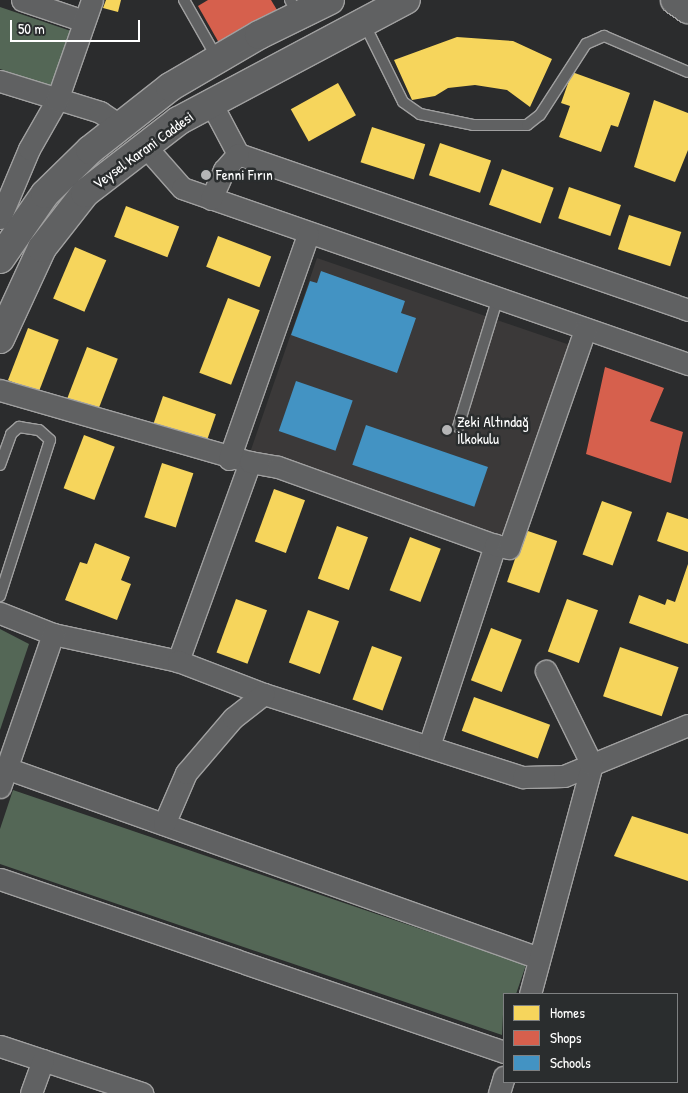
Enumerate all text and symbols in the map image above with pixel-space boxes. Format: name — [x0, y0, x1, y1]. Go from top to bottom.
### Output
scale bar — [12, 10, 142, 42]
text: 50 m — [18, 18, 45, 39]
street label: Veysel Karani Caddesi — [89, 108, 197, 192]
place label: Fenni Fırın — [216, 166, 273, 184]
marker: Fenni Fırın — [200, 169, 212, 181]
place label: Zeki Altındağ İlkokulu — [457, 412, 529, 447]
marker: Zeki Altındağ İlkokulu — [441, 424, 453, 436]
legend — [503, 993, 678, 1083]
text: Homes — [550, 1002, 585, 1023]
text: Shops — [550, 1027, 581, 1048]
text: Schools — [550, 1052, 591, 1073]

